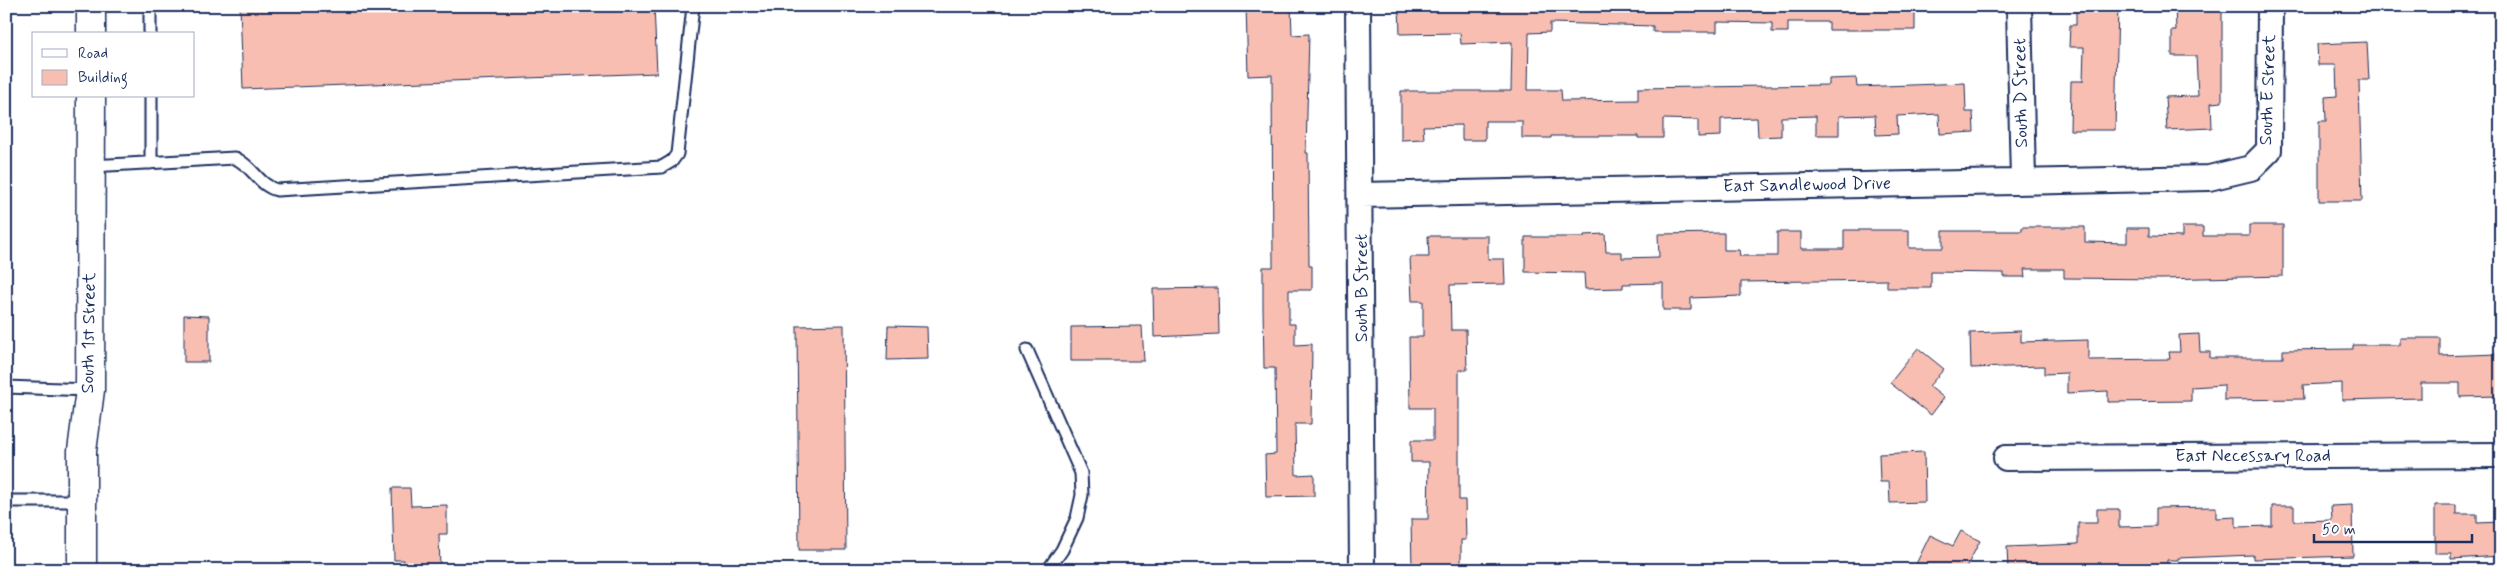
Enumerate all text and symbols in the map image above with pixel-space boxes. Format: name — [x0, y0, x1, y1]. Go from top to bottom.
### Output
legend — [32, 32, 195, 98]
street label: South E Street — [2254, 34, 2282, 146]
street label: South D Street — [2008, 38, 2034, 148]
text: Road — [78, 44, 108, 64]
text: Building — [78, 68, 128, 89]
street label: East Sandlewood Drive — [1723, 172, 1891, 198]
street label: South B Street — [1350, 233, 1374, 342]
street label: South 1st Street — [76, 272, 102, 394]
street label: East Necessary Road — [2175, 444, 2331, 468]
scale bar — [2314, 511, 2472, 543]
text: 50 m — [2322, 520, 2356, 540]

